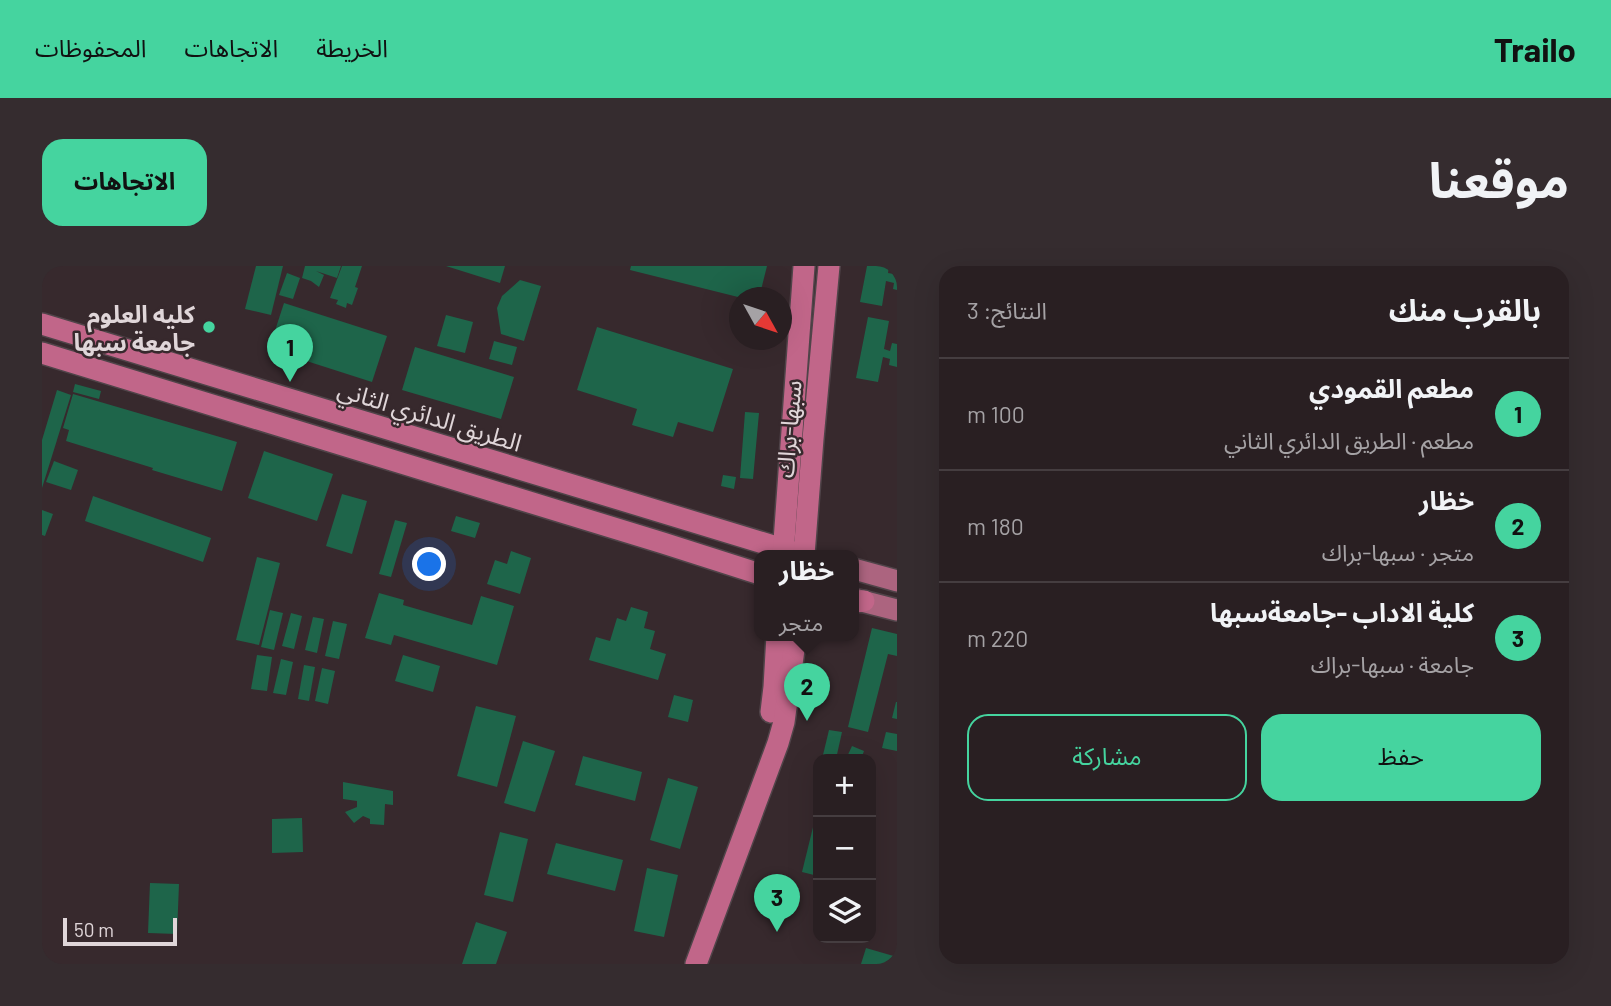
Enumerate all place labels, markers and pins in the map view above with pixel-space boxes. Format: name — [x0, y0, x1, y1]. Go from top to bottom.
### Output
place label: كليه العلوم جامعة سبها — [74, 299, 196, 357]
marker: كليه العلوم جامعة سبها — [201, 319, 217, 335]
pin: 1 — [267, 324, 313, 382]
pin: 2 — [784, 663, 830, 721]
pin: 3 — [754, 874, 800, 932]

